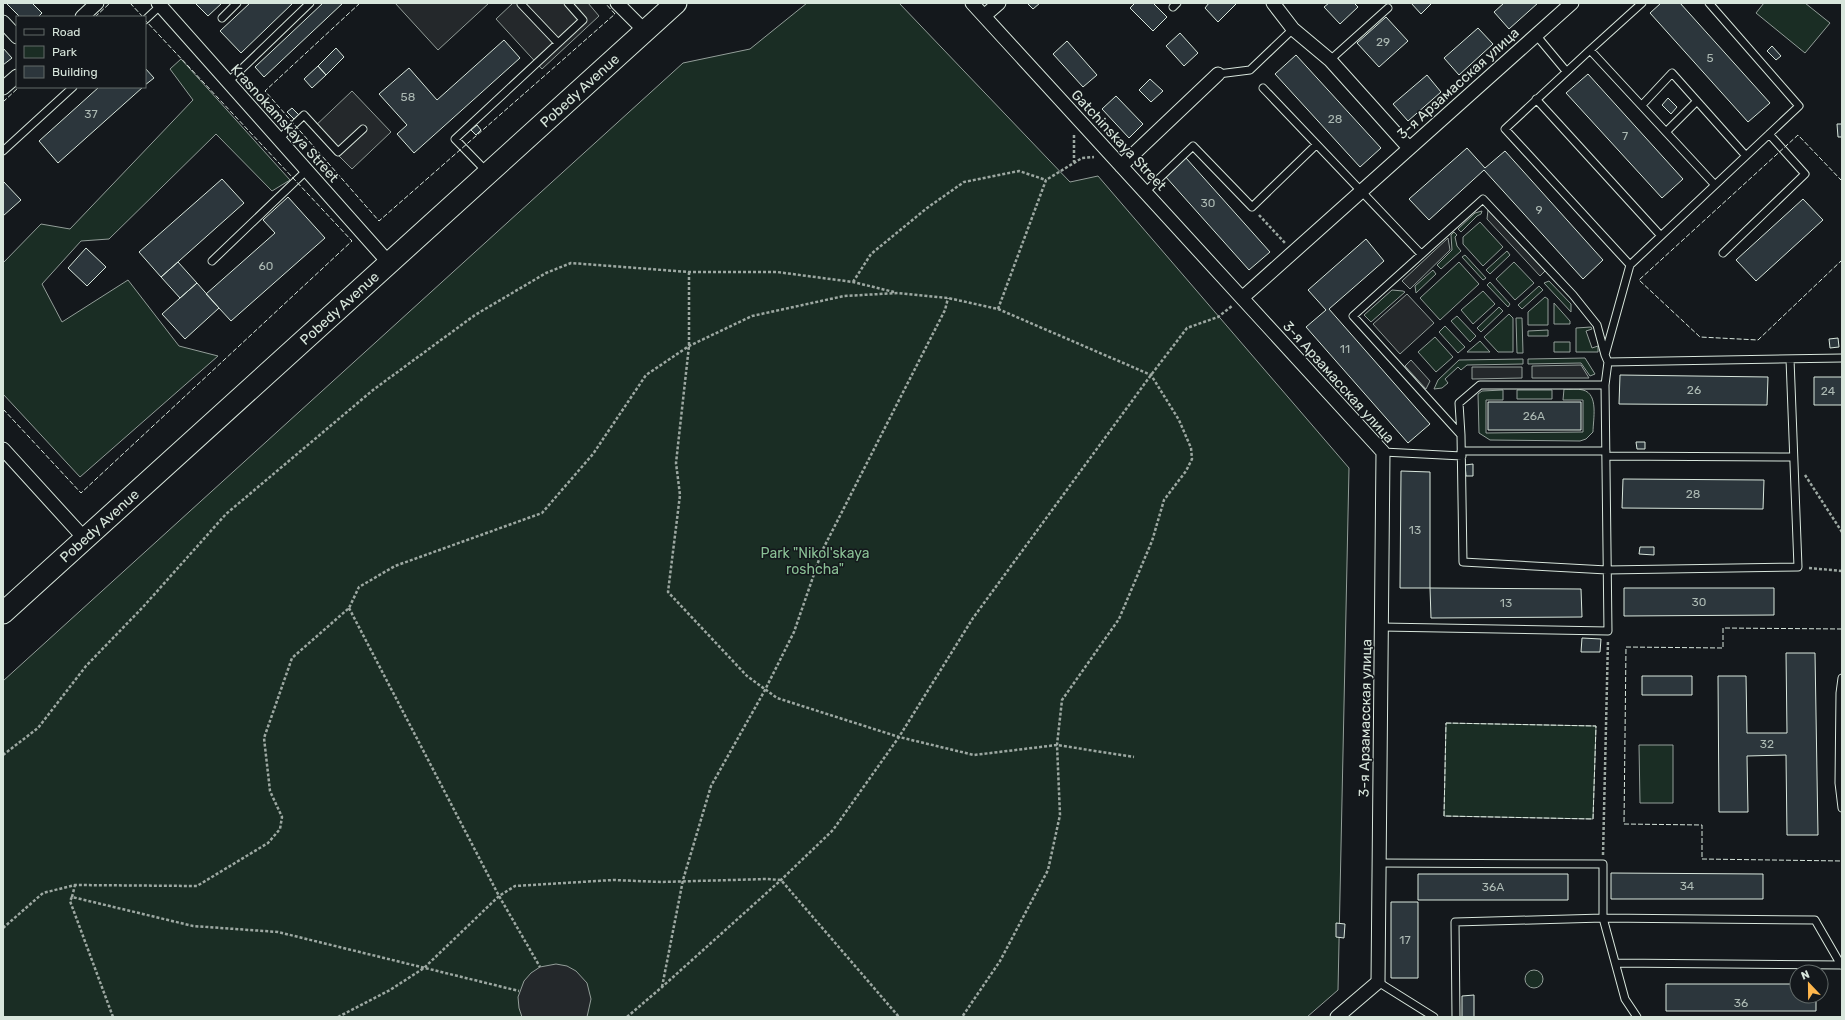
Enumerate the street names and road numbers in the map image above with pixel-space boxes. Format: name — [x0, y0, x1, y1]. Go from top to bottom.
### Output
street label: 3-я Арзамасская улица — [1394, 24, 1523, 143]
street label: Pobedy Avenue — [537, 51, 623, 131]
street label: Krasnokamskaya Street — [227, 61, 343, 186]
street label: Gatchinskaya Street — [1068, 86, 1170, 195]
street label: Pobedy Avenue — [297, 268, 383, 349]
street label: 3-я Арзамасская улица — [1279, 318, 1398, 447]
street label: Pobedy Avenue — [57, 486, 143, 566]
street label: 3-я Арзамасская улица — [1356, 639, 1375, 797]

